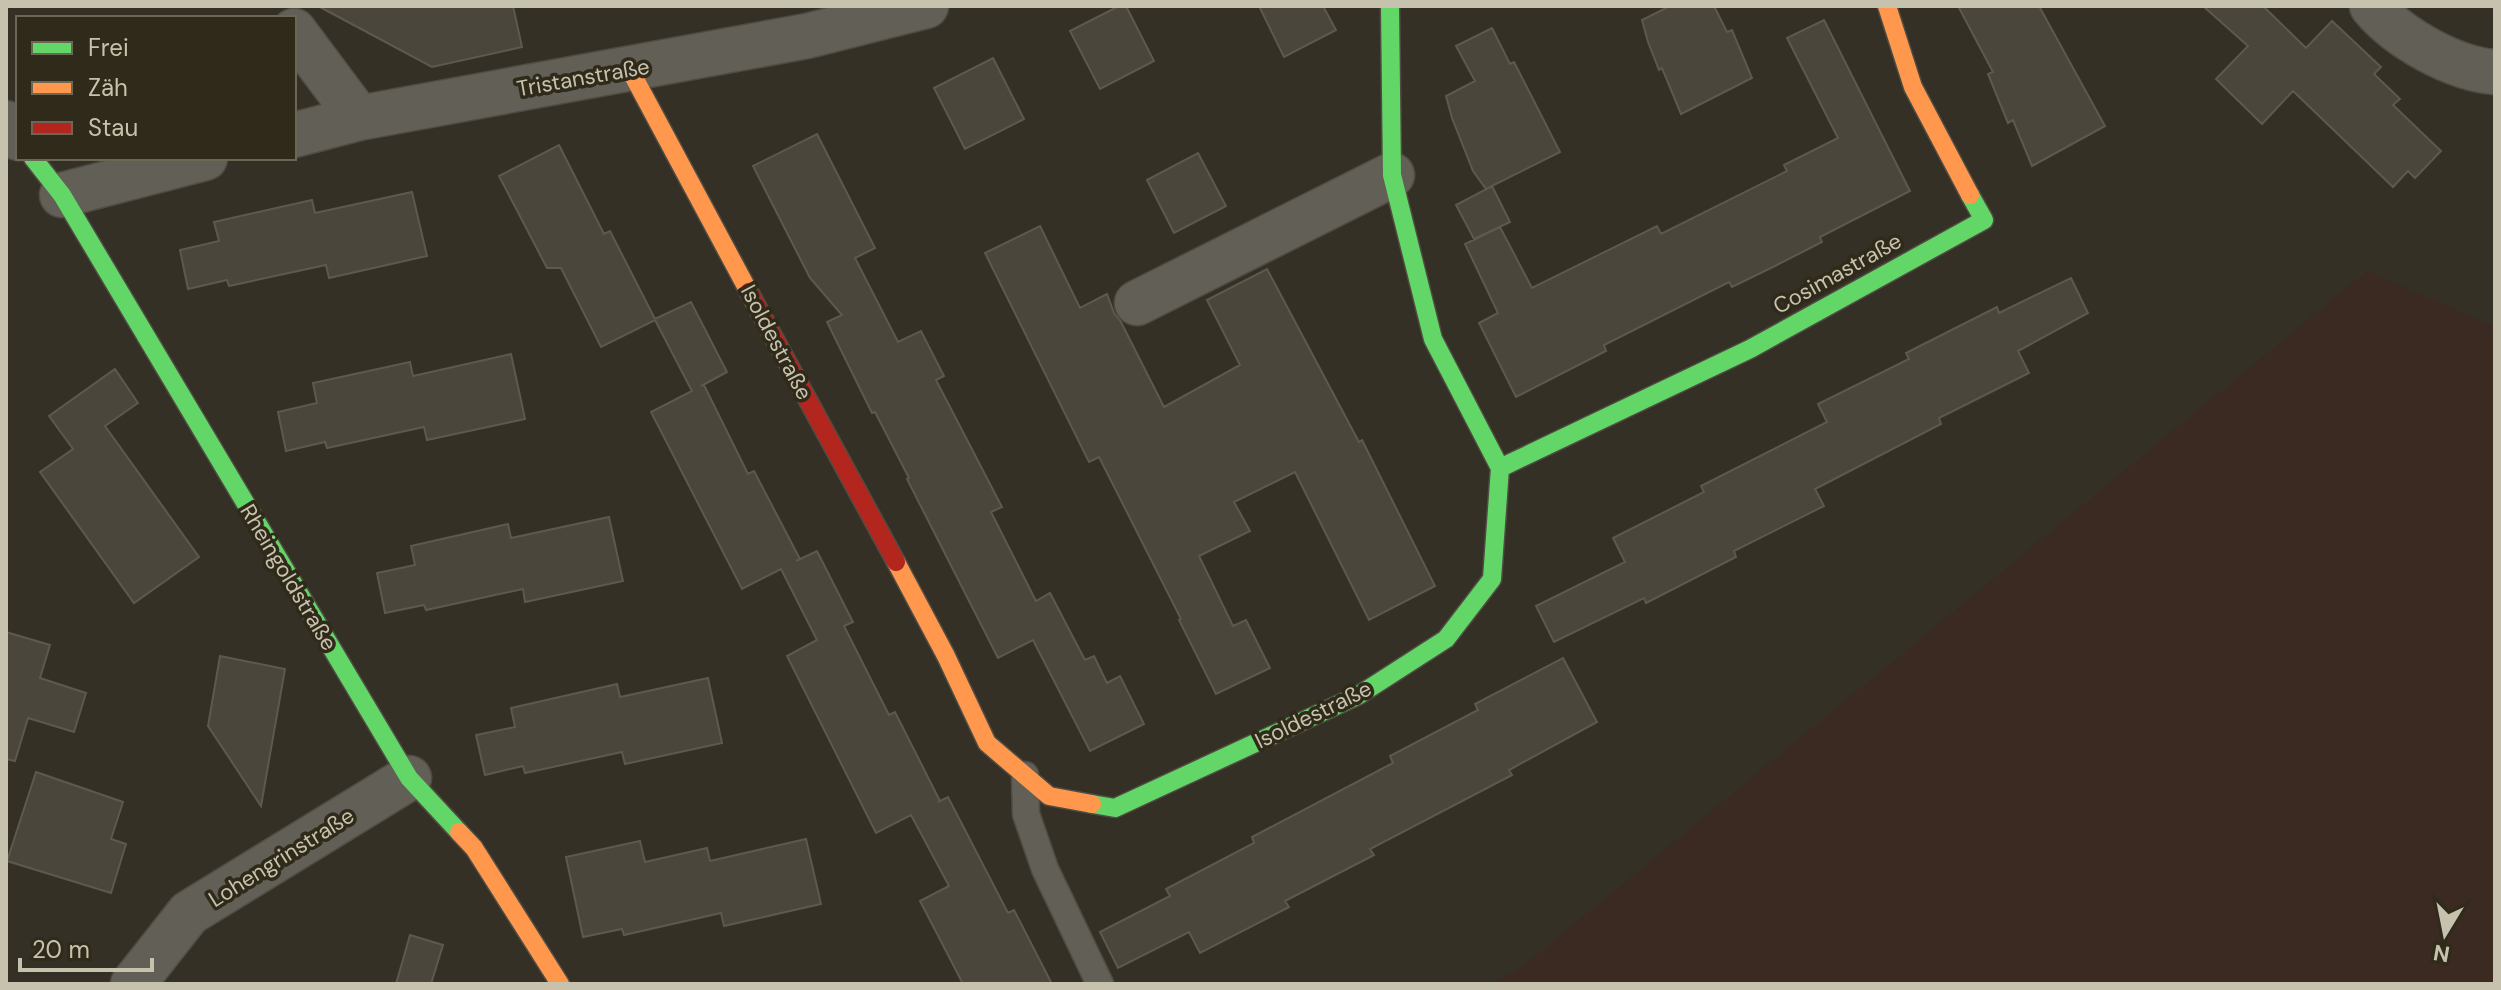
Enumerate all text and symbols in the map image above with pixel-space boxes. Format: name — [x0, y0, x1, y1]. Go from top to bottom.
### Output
legend — [16, 16, 296, 160]
text: Frei — [88, 32, 129, 63]
street label: Tristanstraße — [514, 52, 652, 103]
text: Zäh — [88, 72, 128, 103]
text: Stau — [88, 112, 138, 143]
street label: Cosimastraße — [1768, 226, 1907, 321]
street label: Isoldestraße — [734, 280, 819, 405]
street label: Rheingoldstraße — [233, 499, 344, 656]
street label: Isoldestraße — [1250, 674, 1376, 755]
street label: Lohengrinstraße — [203, 801, 359, 914]
north arrow — [2405, 894, 2485, 974]
scale bar — [20, 922, 152, 972]
text: 20 m — [32, 934, 90, 965]
text: N — [2431, 938, 2452, 969]

